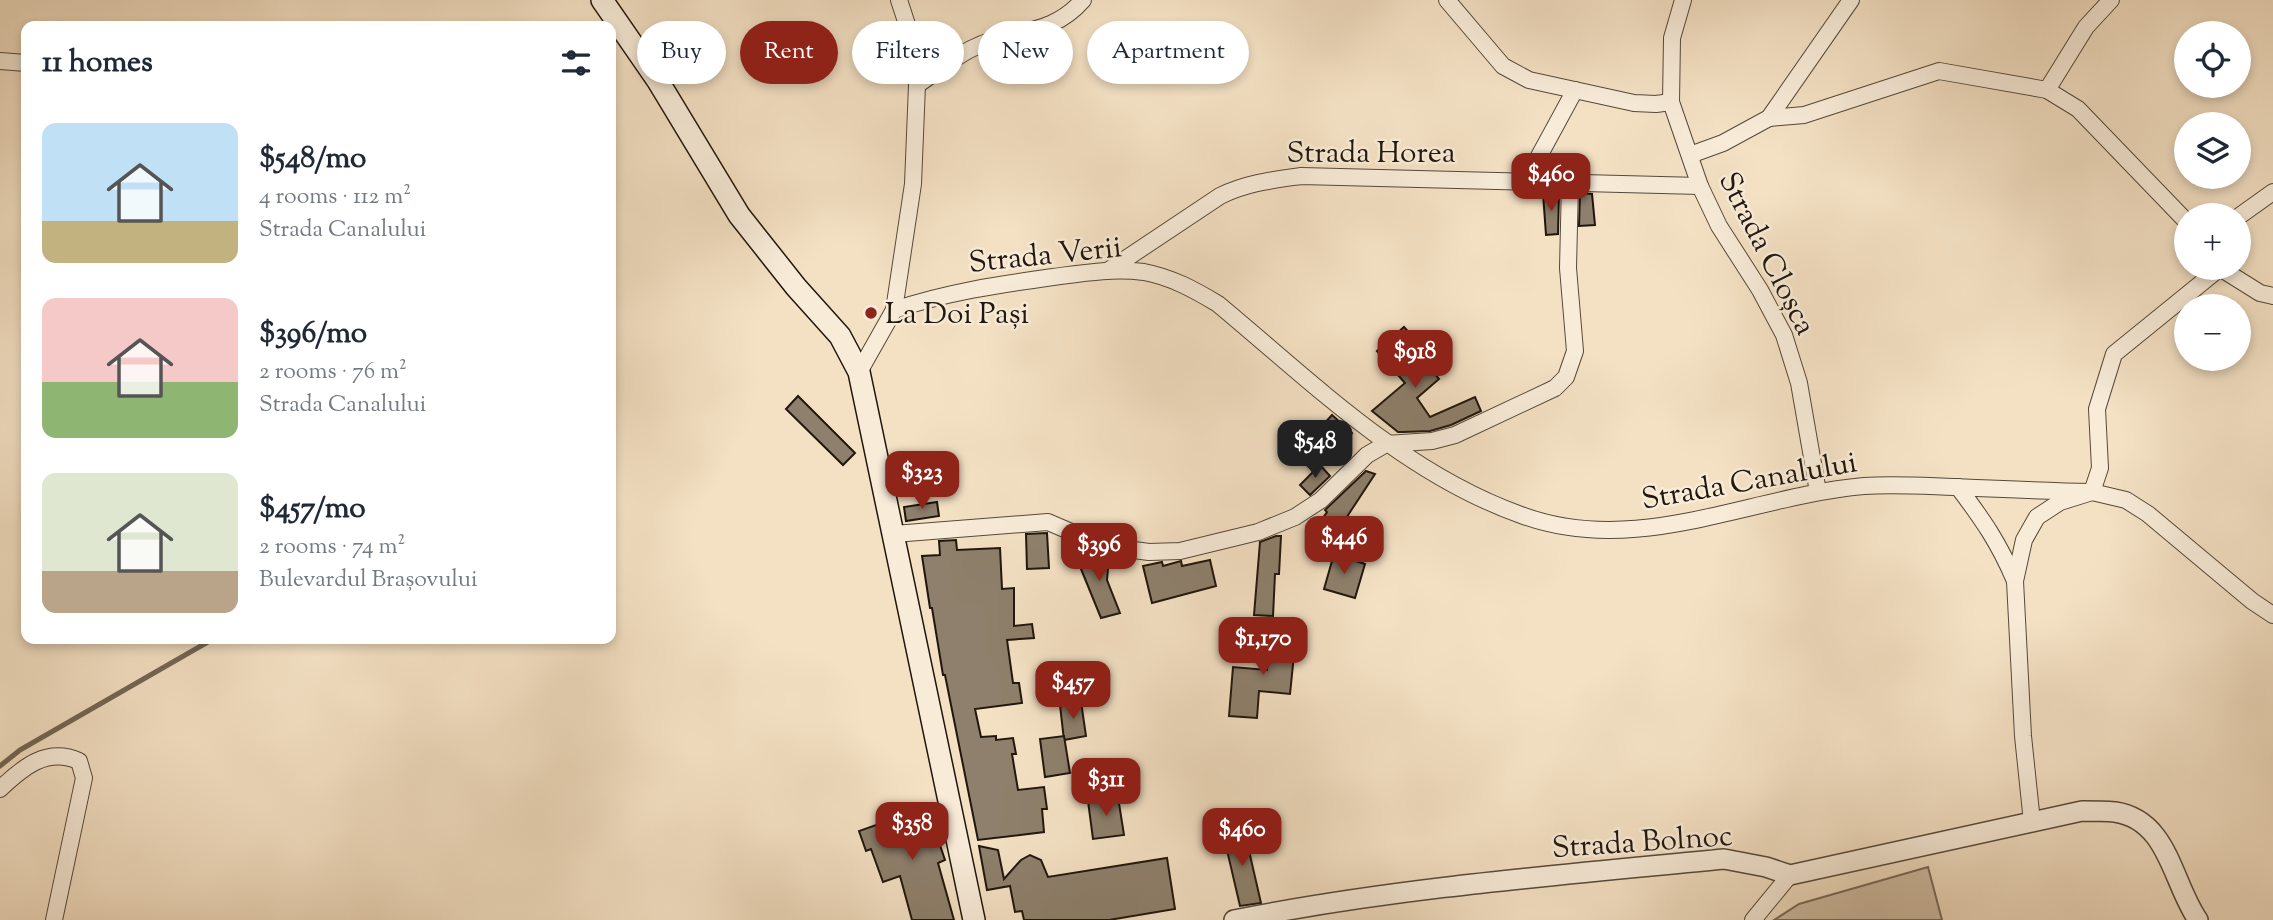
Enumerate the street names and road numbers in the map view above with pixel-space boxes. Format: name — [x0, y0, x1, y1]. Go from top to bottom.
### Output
street label: Strada Horea — [1286, 133, 1456, 176]
street label: Strada Cloșca — [1706, 165, 1825, 343]
street label: Strada Verii — [967, 227, 1124, 286]
street label: Strada Canalului — [1638, 442, 1861, 523]
street label: Strada Bolnoc — [1550, 816, 1734, 871]

